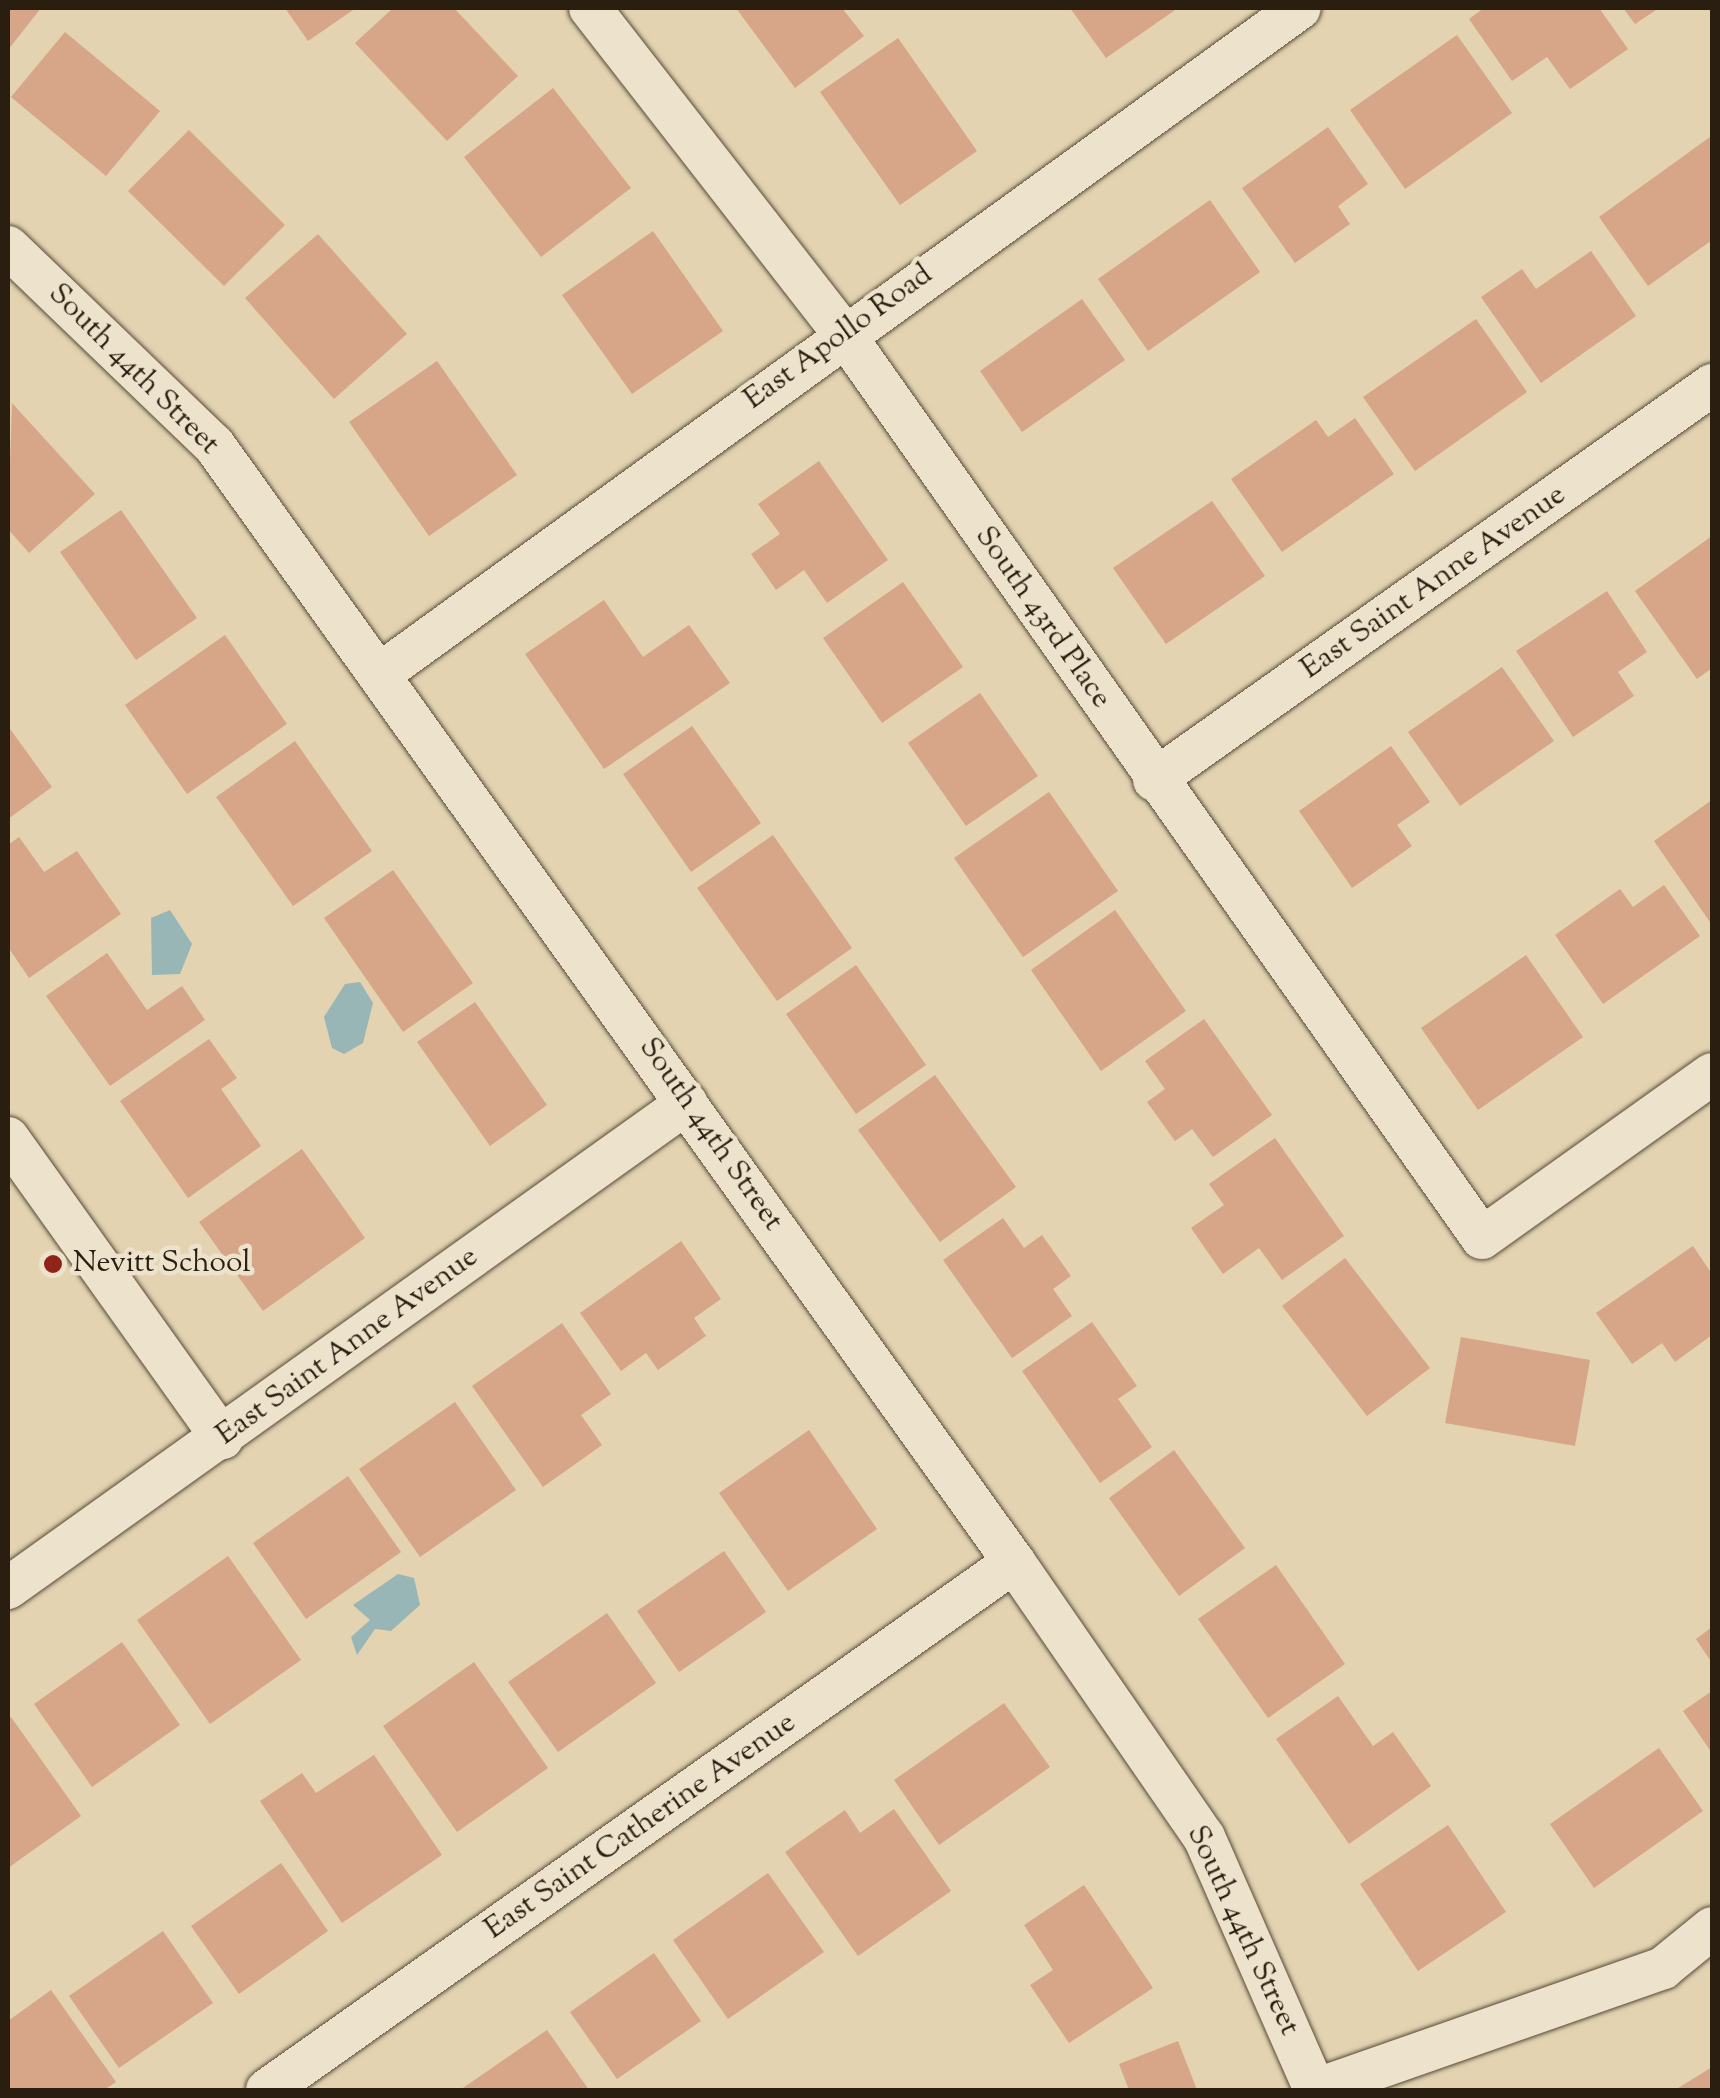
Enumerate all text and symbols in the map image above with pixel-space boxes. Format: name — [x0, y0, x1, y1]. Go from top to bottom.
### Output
street label: East Apollo Road — [738, 258, 940, 418]
street label: South 44th Street — [40, 277, 226, 463]
street label: East Saint Anne Avenue — [1295, 478, 1573, 688]
street label: South 43rd Place — [966, 520, 1118, 716]
street label: South 44th Street — [630, 1031, 790, 1239]
street label: East Saint Anne Avenue — [210, 1240, 486, 1454]
place label: Nevitt School — [73, 1246, 251, 1282]
marker: Nevitt School — [42, 1253, 64, 1275]
street label: East Saint Catherine Avenue — [479, 1706, 803, 1948]
street label: South 44th Street — [1178, 1820, 1306, 2042]

